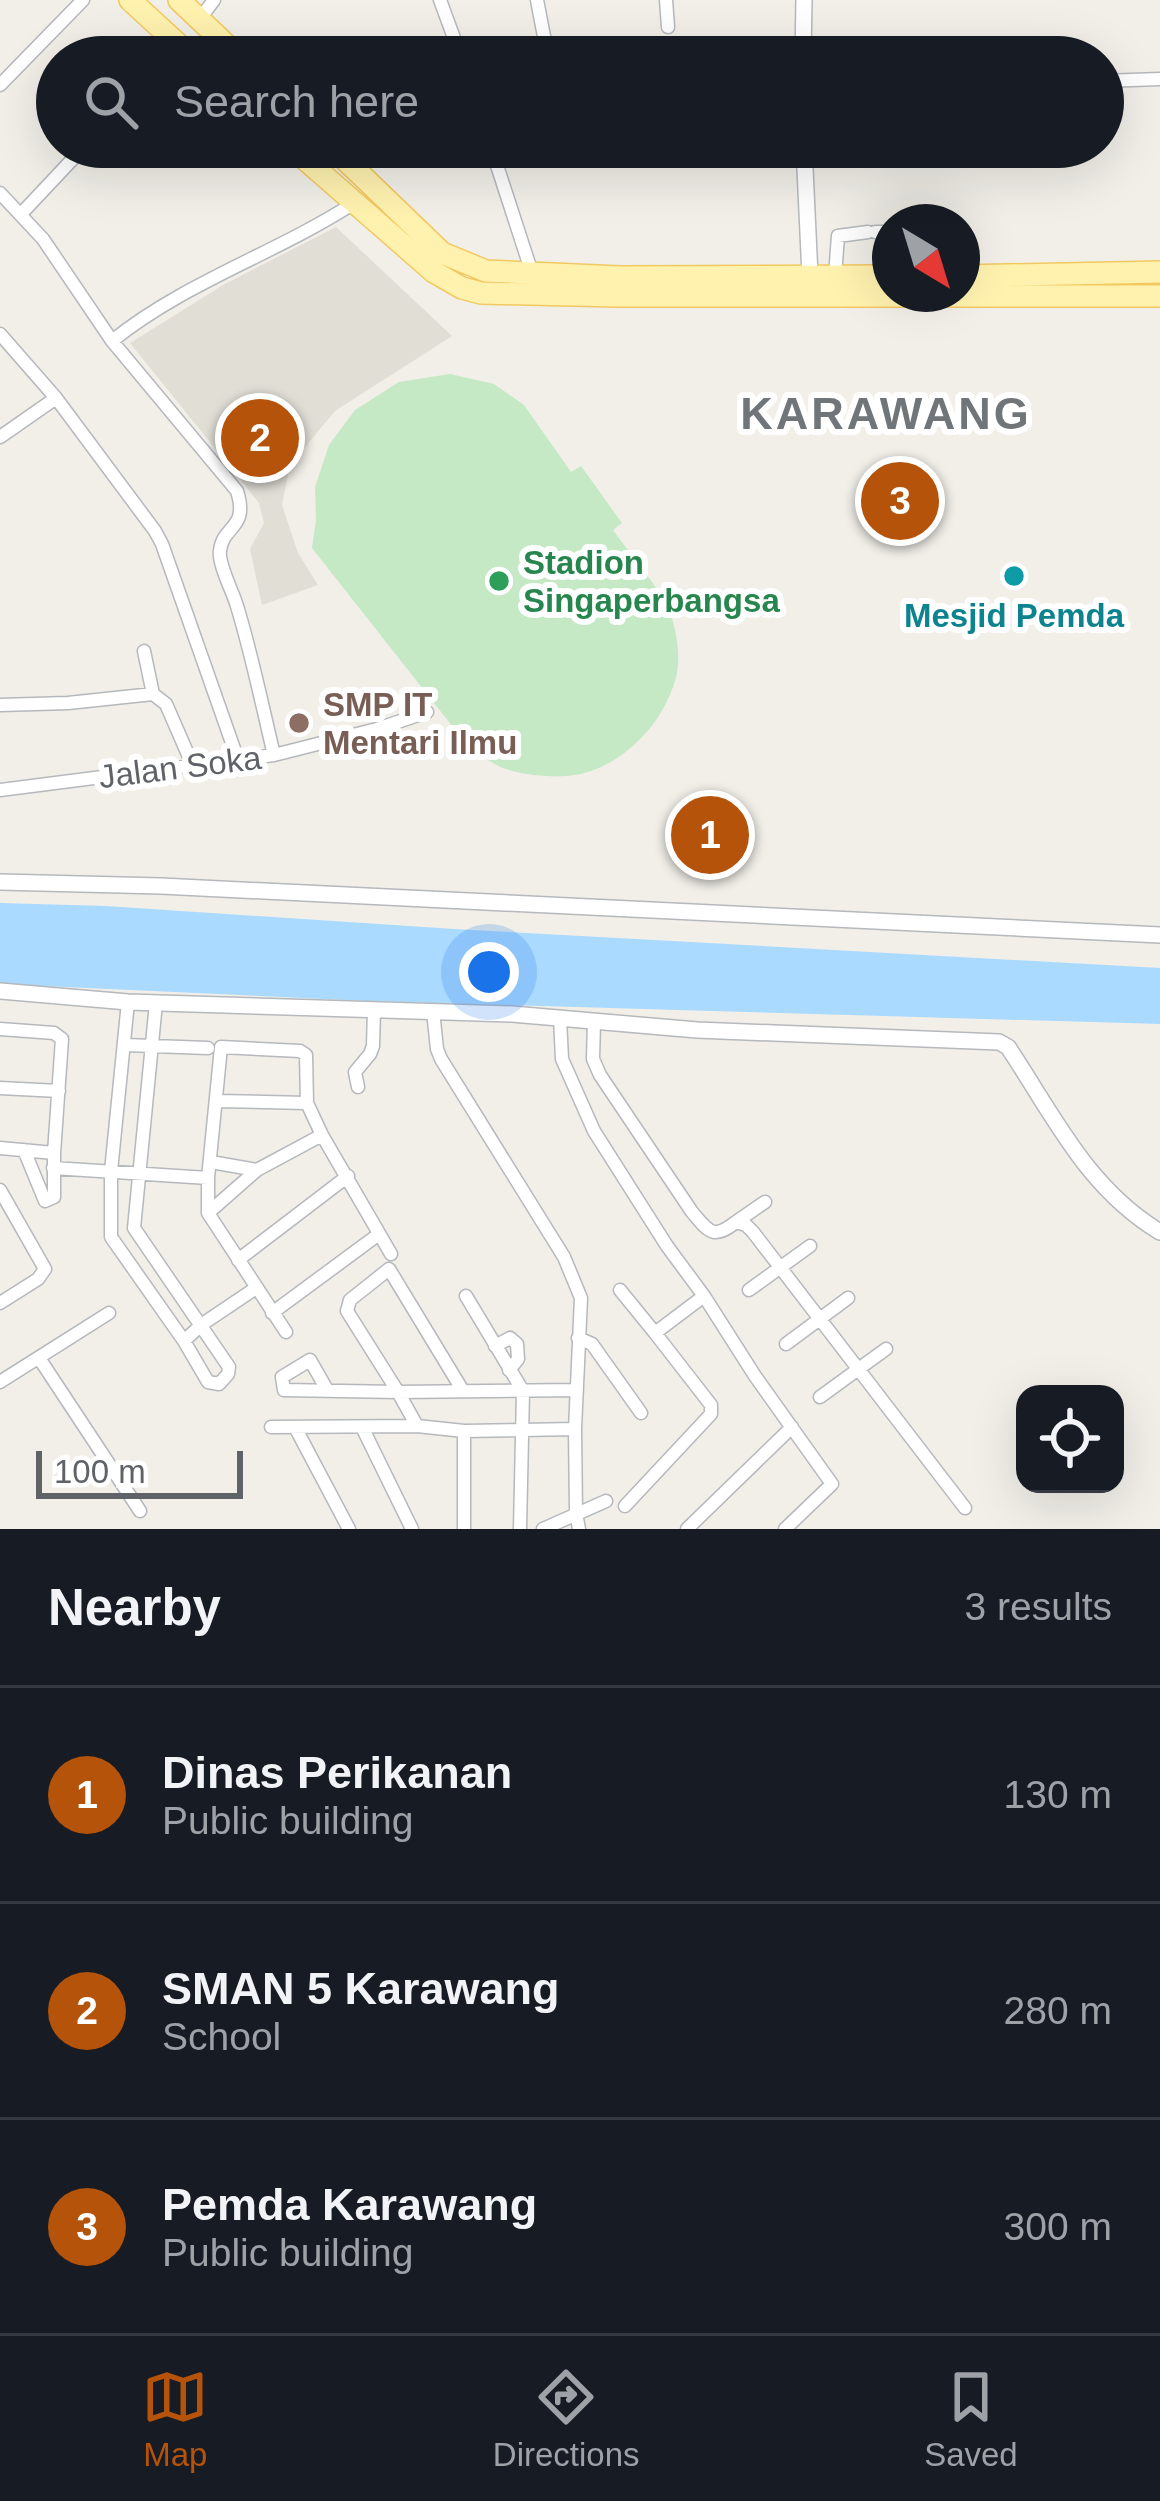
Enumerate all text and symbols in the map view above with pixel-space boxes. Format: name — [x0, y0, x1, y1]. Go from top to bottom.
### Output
search box — [36, 36, 1124, 168]
icon: search — [78, 69, 144, 135]
text: Search here — [174, 76, 419, 127]
north arrow — [872, 204, 980, 312]
district label: KARAWANG — [740, 388, 1032, 439]
pin: 2 — [221, 393, 299, 483]
pin: 3 — [861, 456, 939, 546]
place label: Stadion Singaperbangsa — [523, 544, 780, 619]
marker: Mesjid Pemda — [1001, 563, 1027, 589]
marker: Stadion Singaperbangsa — [486, 568, 512, 594]
place label: Mesjid Pemda — [904, 597, 1125, 634]
place label: SMP IT Mentari Ilmu — [323, 686, 517, 761]
marker: SMP IT Mentari Ilmu — [286, 710, 312, 736]
street label: Jalan Soka — [97, 739, 264, 795]
pin: 1 — [671, 790, 749, 880]
your location — [459, 942, 519, 1002]
map controls — [1016, 1385, 1124, 1493]
button: locate — [1016, 1385, 1124, 1493]
scale bar — [36, 1445, 243, 1498]
text: 100 m — [54, 1453, 146, 1490]
text: Nearby — [48, 1579, 221, 1636]
text: 3 results — [965, 1585, 1112, 1628]
text: Dinas Perikanan — [162, 1747, 512, 1798]
text: 1 — [76, 1773, 98, 1816]
text: 130 m — [1004, 1773, 1112, 1816]
text: Public building — [162, 1799, 414, 1842]
text: SMAN 5 Karawang — [162, 1963, 560, 2014]
text: 2 — [76, 1989, 98, 2032]
text: 280 m — [1004, 1989, 1112, 2032]
text: School — [162, 2015, 281, 2058]
text: Pemda Karawang — [162, 2179, 537, 2230]
text: 3 — [76, 2205, 98, 2248]
text: 300 m — [1004, 2205, 1112, 2248]
text: Public building — [162, 2231, 414, 2274]
tab: Map — [142, 2364, 208, 2474]
tab: Directions — [493, 2364, 640, 2474]
tab: Saved — [924, 2364, 1018, 2474]

